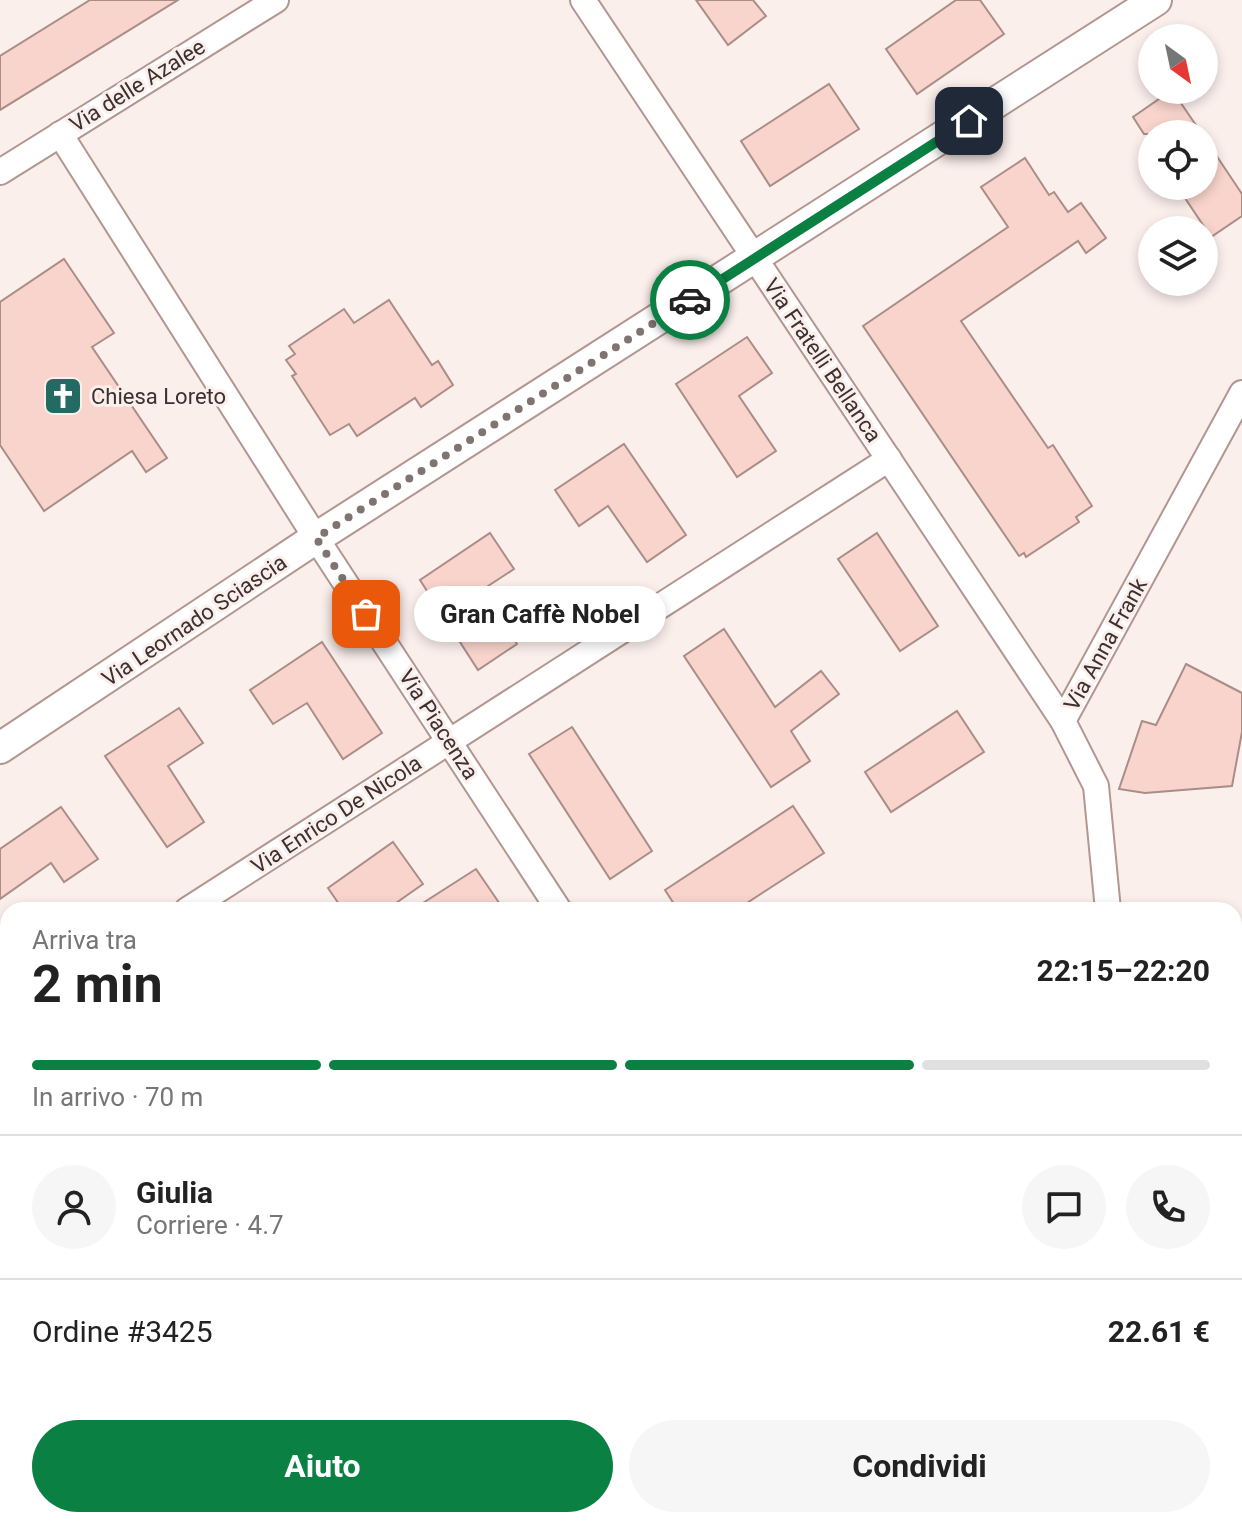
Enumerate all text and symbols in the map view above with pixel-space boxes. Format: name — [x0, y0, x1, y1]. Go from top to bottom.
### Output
north arrow — [1138, 24, 1218, 104]
map controls — [1138, 24, 1218, 296]
street label: Via delle Azalee — [65, 34, 210, 137]
pin — [935, 87, 1003, 155]
icon: home — [947, 99, 991, 143]
button: locate — [1138, 120, 1218, 200]
button: layers — [1138, 216, 1218, 296]
courier — [650, 260, 730, 340]
street label: Via Fratelli Bellanca — [759, 274, 887, 447]
icon: car — [668, 278, 712, 322]
church icon: Chiesa Loreto — [42, 375, 84, 417]
place label: Chiesa Loreto — [91, 384, 226, 409]
street label: Via Leornado Sciascia — [97, 549, 291, 691]
street label: Via Anna Frank — [1059, 573, 1152, 715]
pin — [332, 580, 400, 648]
callout: Gran Caffè Nobel — [414, 586, 666, 642]
icon: bag — [344, 592, 388, 636]
text: Gran Caffè Nobel — [440, 599, 640, 629]
street label: Via Piacenza — [394, 665, 483, 784]
street label: Via Enrico De Nicola — [247, 750, 426, 879]
text: Arriva tra — [32, 925, 137, 955]
text: 22:15–22:20 — [1036, 953, 1210, 988]
text: 2 min — [32, 954, 163, 1015]
text: In arrivo · 70 m — [32, 1082, 203, 1112]
button: person — [32, 1165, 116, 1249]
button: chat — [1022, 1165, 1106, 1249]
button: phone — [1126, 1165, 1210, 1249]
text: Giulia — [136, 1175, 213, 1210]
text: Corriere · 4.7 — [136, 1210, 284, 1240]
text: Ordine #3425 — [32, 1314, 213, 1349]
text: 22.61 € — [1108, 1314, 1210, 1349]
button: Aiuto — [32, 1420, 613, 1512]
button: Condividi — [629, 1420, 1210, 1512]

